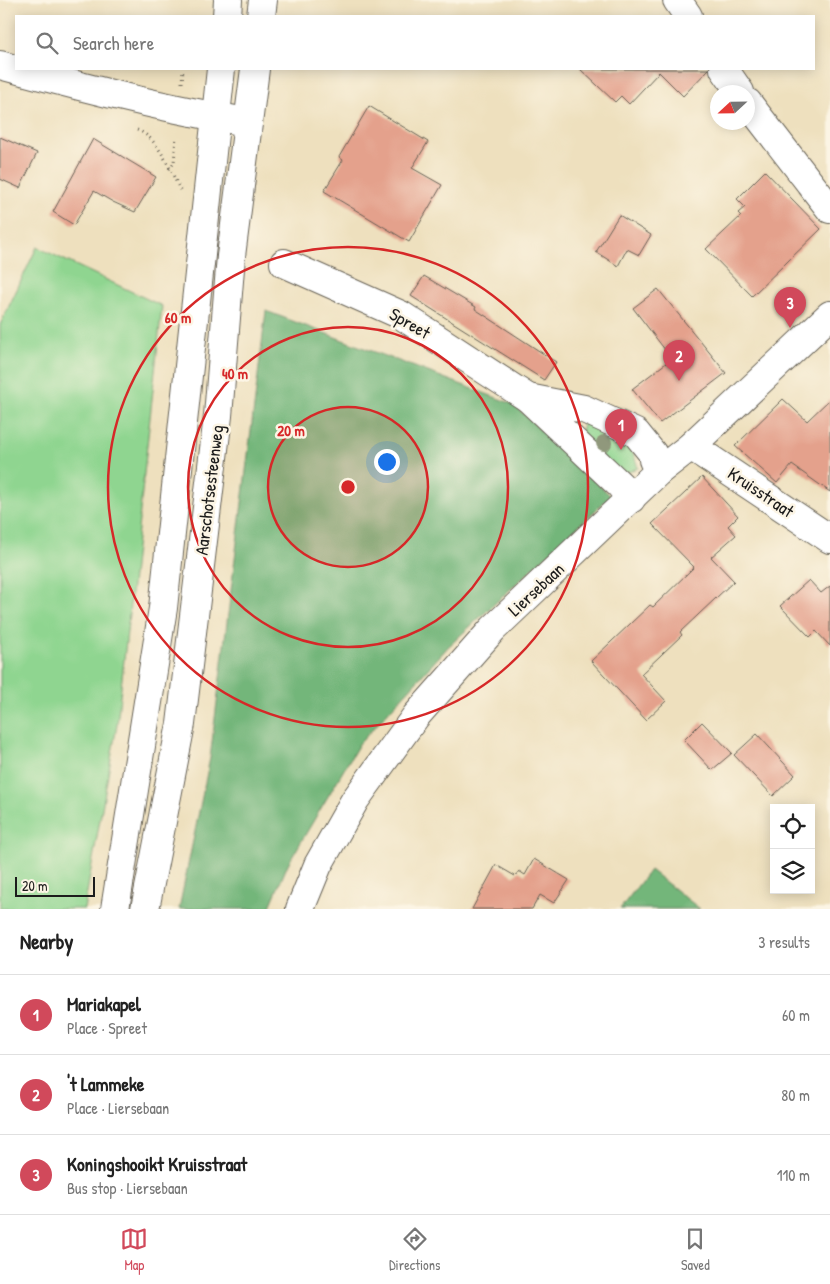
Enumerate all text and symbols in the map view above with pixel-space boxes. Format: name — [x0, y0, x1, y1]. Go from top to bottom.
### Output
search box — [15, 15, 815, 70]
icon: search — [33, 29, 61, 57]
text: Search here — [73, 30, 154, 56]
north arrow — [710, 85, 755, 130]
pin: 3 — [774, 287, 806, 328]
street label: Spreet — [385, 301, 436, 345]
text: 60 m — [165, 307, 191, 328]
pin: 2 — [663, 340, 695, 381]
text: 40 m — [222, 363, 248, 384]
pin: 1 — [605, 409, 637, 450]
text: 20 m — [277, 420, 305, 441]
street label: Aarschotsesteenweg — [189, 424, 229, 556]
your location — [374, 449, 400, 475]
street label: Kruisstraat — [723, 461, 800, 524]
centre of rings — [339, 478, 357, 496]
street label: Liersebaan — [502, 556, 570, 622]
map controls — [770, 804, 815, 894]
button: locate — [770, 804, 815, 849]
button: layers — [770, 849, 815, 894]
scale bar — [15, 874, 95, 897]
text: 20 m — [22, 876, 48, 895]
text: Nearby — [20, 927, 73, 956]
text: 3 results — [758, 931, 810, 953]
text: Mariakapel — [67, 991, 141, 1017]
text: 1 — [33, 1004, 39, 1026]
text: 60 m — [782, 1004, 810, 1026]
text: Place · Spreet — [67, 1017, 147, 1039]
text: 't Lammeke — [67, 1071, 144, 1097]
text: 2 — [32, 1084, 40, 1106]
text: 80 m — [781, 1084, 810, 1106]
text: Place · Liersebaan — [67, 1097, 169, 1119]
text: Koningshooikt Kruisstraat — [67, 1151, 247, 1177]
text: 3 — [32, 1164, 40, 1186]
text: 110 m — [777, 1164, 810, 1186]
text: Bus stop · Liersebaan — [67, 1177, 188, 1199]
tab: Map — [120, 1225, 148, 1274]
tab: Directions — [389, 1225, 440, 1274]
tab: Saved — [681, 1225, 710, 1274]

